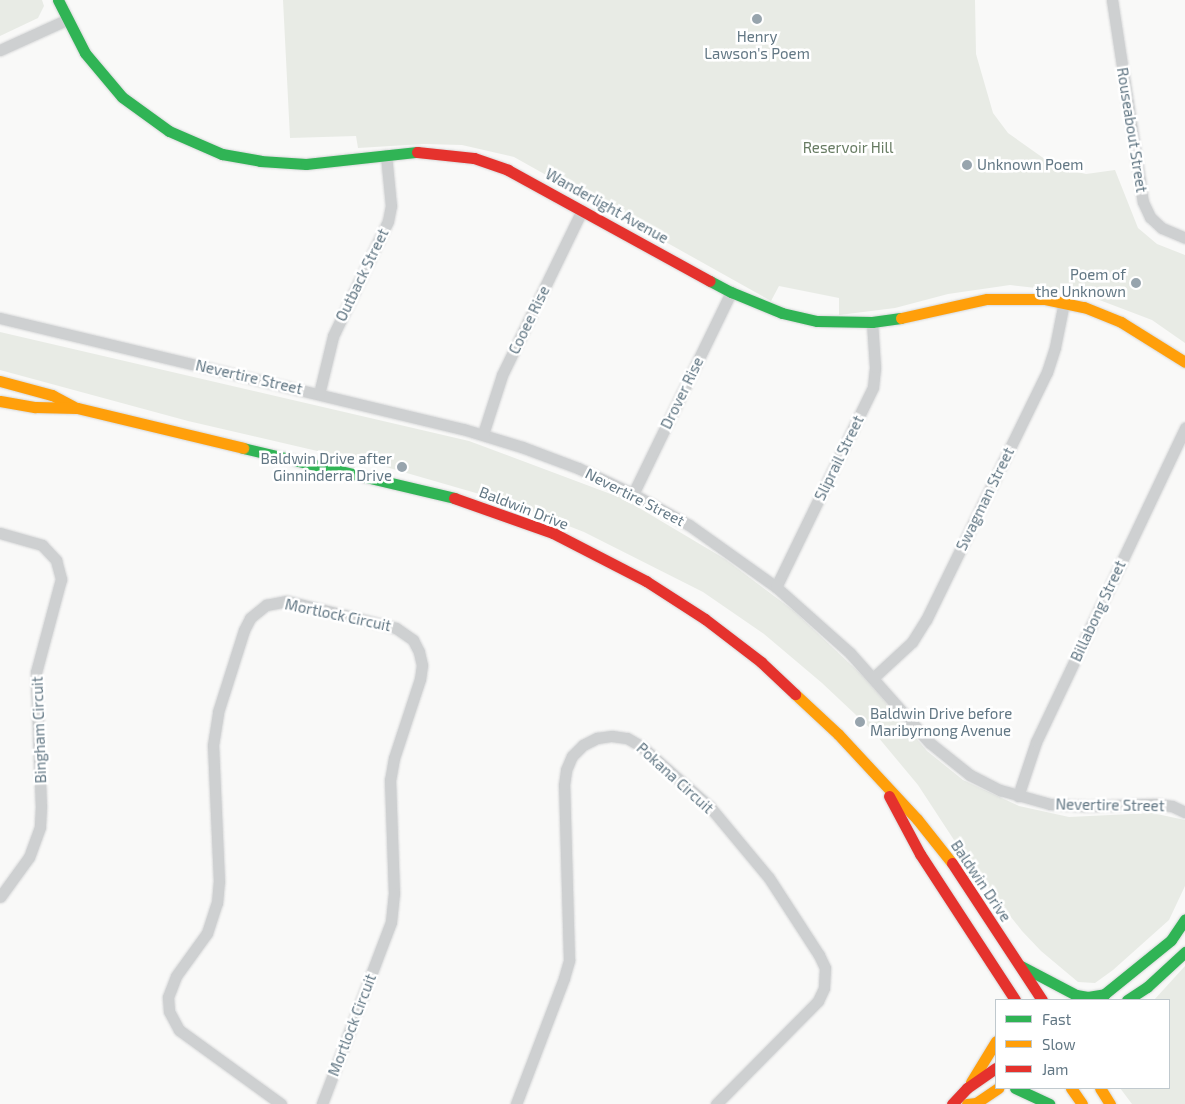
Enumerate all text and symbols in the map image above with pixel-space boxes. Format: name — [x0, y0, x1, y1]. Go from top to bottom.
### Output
marker: Henry Lawson's Poem — [751, 13, 763, 25]
place label: Henry Lawson's Poem — [704, 27, 810, 62]
street label: Rouseabout Street — [1113, 66, 1151, 194]
park label: Reservoir Hill — [802, 139, 894, 157]
place label: Unknown Poem — [977, 156, 1083, 174]
marker: Unknown Poem — [961, 159, 973, 171]
street label: Wanderlight Avenue — [542, 165, 672, 247]
street label: Outback Street — [332, 226, 392, 324]
place label: Poem of the Unknown — [1036, 265, 1126, 300]
marker: Poem of the Unknown — [1130, 277, 1142, 289]
street label: Cooee Rise — [505, 283, 553, 357]
street label: Drover Rise — [657, 354, 707, 432]
street label: Nevertire Street — [194, 356, 304, 398]
street label: Sliprail Street — [811, 412, 867, 504]
street label: Swagman Street — [952, 445, 1018, 553]
place label: Baldwin Drive after Ginninderra Drive — [261, 449, 392, 484]
marker: Baldwin Drive after Ginninderra Drive — [396, 461, 408, 473]
street label: Nevertire Street — [582, 464, 688, 530]
street label: Baldwin Drive — [477, 483, 571, 533]
street label: Billabong Street — [1067, 558, 1129, 664]
street label: Mortlock Circuit — [283, 595, 393, 635]
street label: Bingham Circuit — [28, 676, 50, 784]
place label: Baldwin Drive before Maribyrnong Avenue — [870, 704, 1012, 739]
marker: Baldwin Drive before Maribyrnong Avenue — [854, 716, 866, 728]
street label: Pokana Circuit — [633, 739, 717, 817]
street label: Nevertire Street — [1055, 795, 1165, 815]
street label: Baldwin Drive — [947, 837, 1015, 925]
street label: Mortlock Circuit — [324, 971, 380, 1079]
legend — [995, 999, 1170, 1089]
text: Fast — [1042, 1010, 1071, 1028]
text: Slow — [1042, 1035, 1076, 1053]
text: Jam — [1042, 1060, 1068, 1078]

